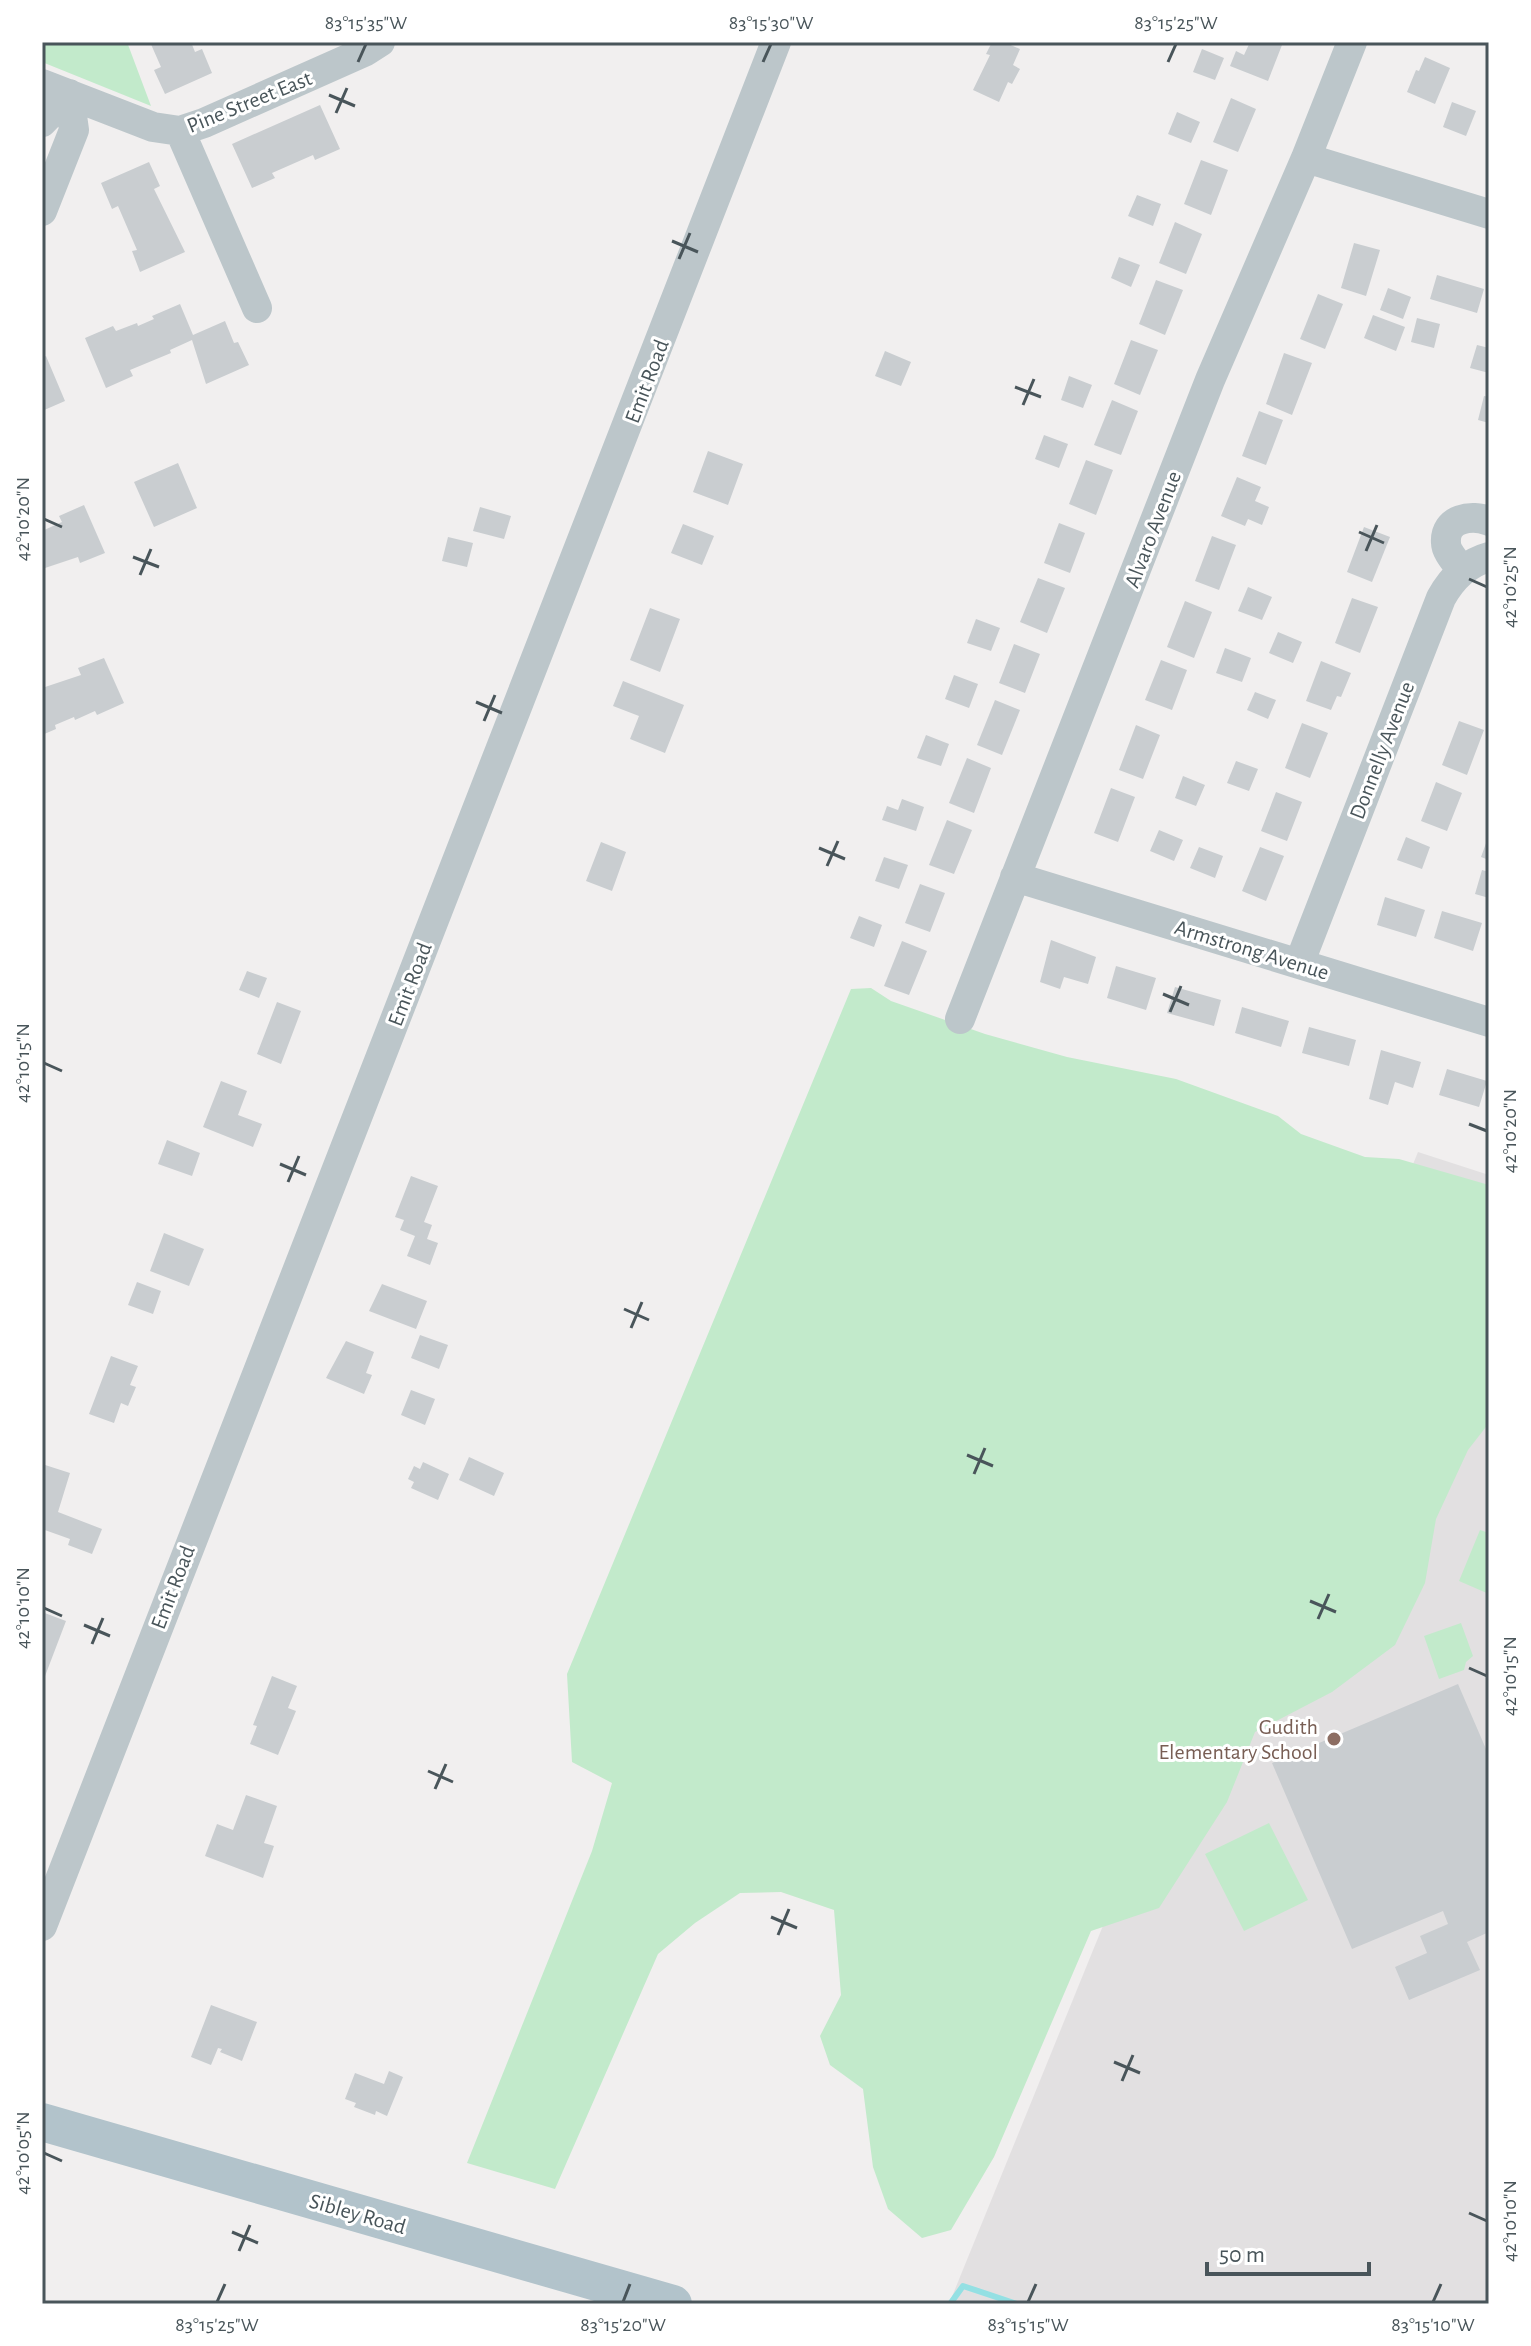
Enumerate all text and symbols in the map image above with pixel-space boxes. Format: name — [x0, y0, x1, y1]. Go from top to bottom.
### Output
text: 83°15'35"W — [325, 13, 407, 33]
text: 83°15'30"W — [729, 13, 813, 33]
text: 83°15'25"W — [1134, 13, 1218, 33]
street label: Pine Street East — [184, 67, 315, 137]
street label: Emit Road — [621, 336, 673, 426]
street label: Alvaro Avenue — [1121, 468, 1185, 591]
text: 42°10'20"N — [13, 477, 33, 561]
text: 42°10'25"N — [1500, 546, 1520, 628]
street label: Donnelly Avenue — [1346, 679, 1418, 822]
street label: Armstrong Avenue — [1172, 916, 1331, 984]
street label: Emit Road — [384, 939, 436, 1029]
text: 42°10'15"N — [13, 1023, 33, 1103]
text: 42°10'20"N — [1500, 1089, 1520, 1173]
street label: Emit Road — [147, 1542, 199, 1632]
text: 42°10'10"N — [13, 1567, 33, 1649]
text: 42°10'15"N — [1500, 1636, 1520, 1716]
place label: Gudith Elementary School — [1158, 1716, 1318, 1763]
marker: Gudith Elementary School — [1325, 1730, 1343, 1748]
text: 42°10'05"N — [13, 2111, 33, 2195]
text: 42°10'10"N — [1500, 2180, 1520, 2262]
street label: Sibley Road — [307, 2190, 409, 2238]
scale bar — [1207, 2226, 1369, 2276]
text: 50 m — [1219, 2243, 1265, 2267]
text: 83°15'25"W — [175, 2315, 259, 2335]
text: 83°15'20"W — [580, 2315, 666, 2335]
text: 83°15'15"W — [987, 2315, 1069, 2335]
text: 83°15'10"W — [1391, 2315, 1475, 2335]

